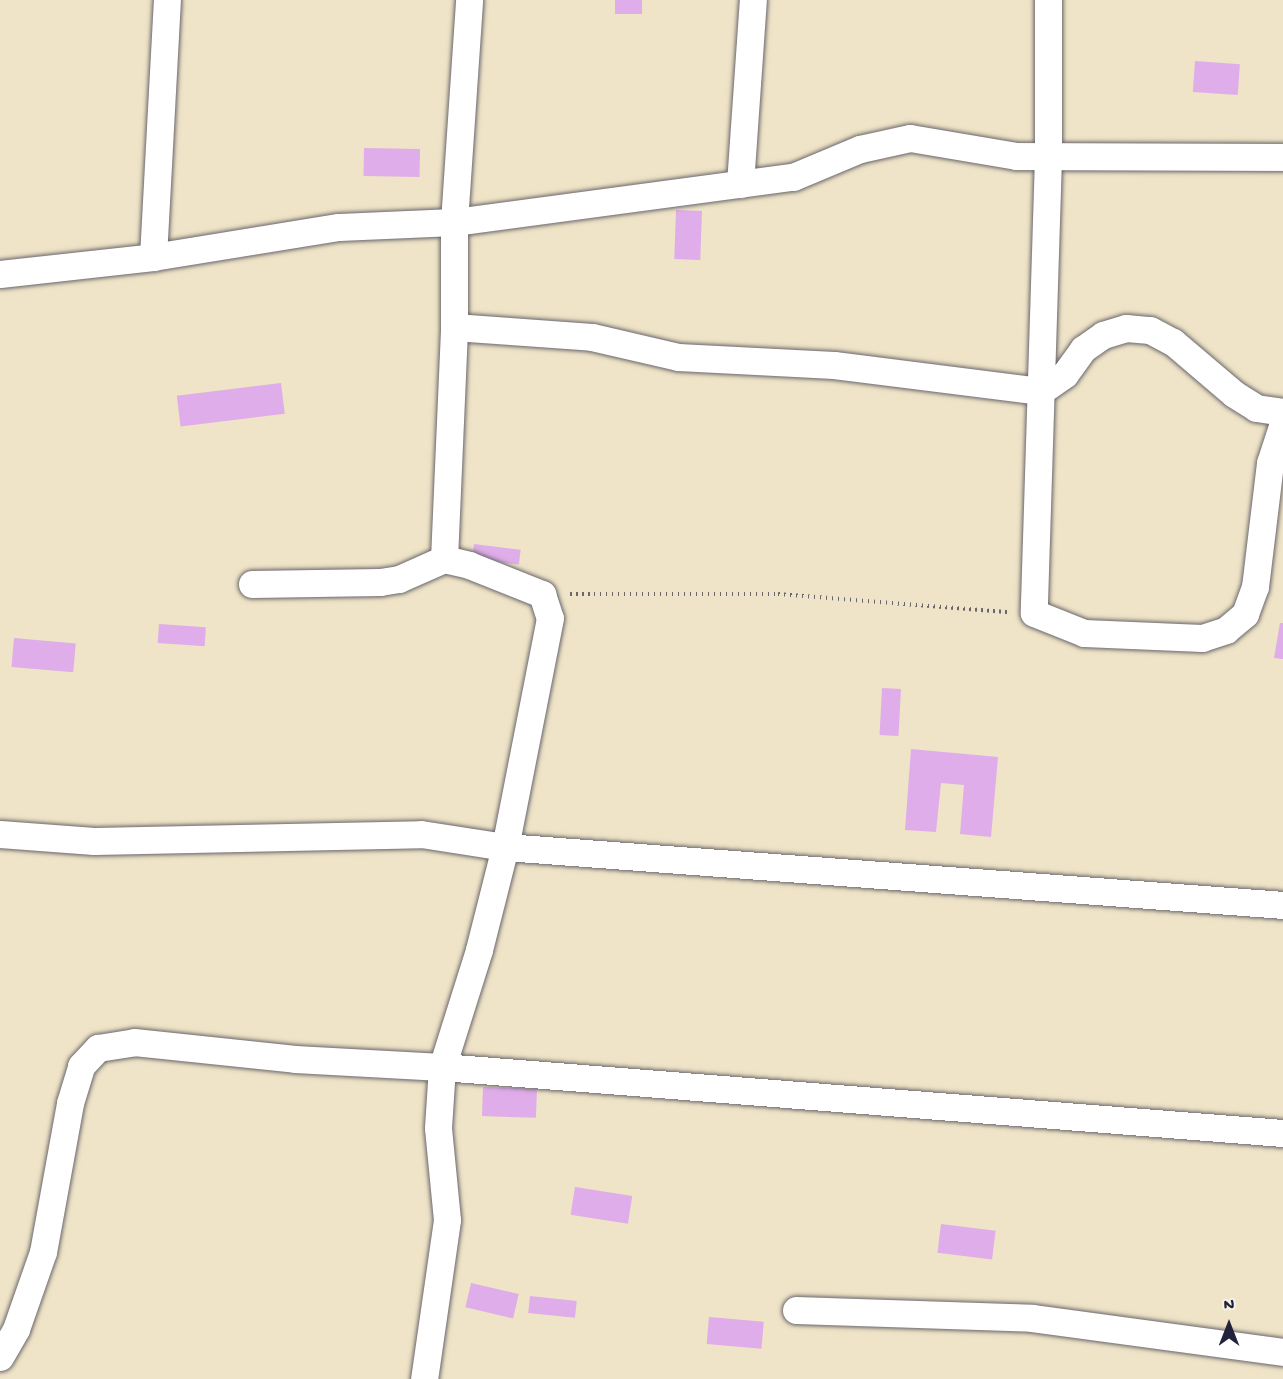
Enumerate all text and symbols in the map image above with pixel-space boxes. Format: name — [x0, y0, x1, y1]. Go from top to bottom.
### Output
north arrow — [1199, 1295, 1259, 1355]
text: N — [1224, 1297, 1234, 1316]

